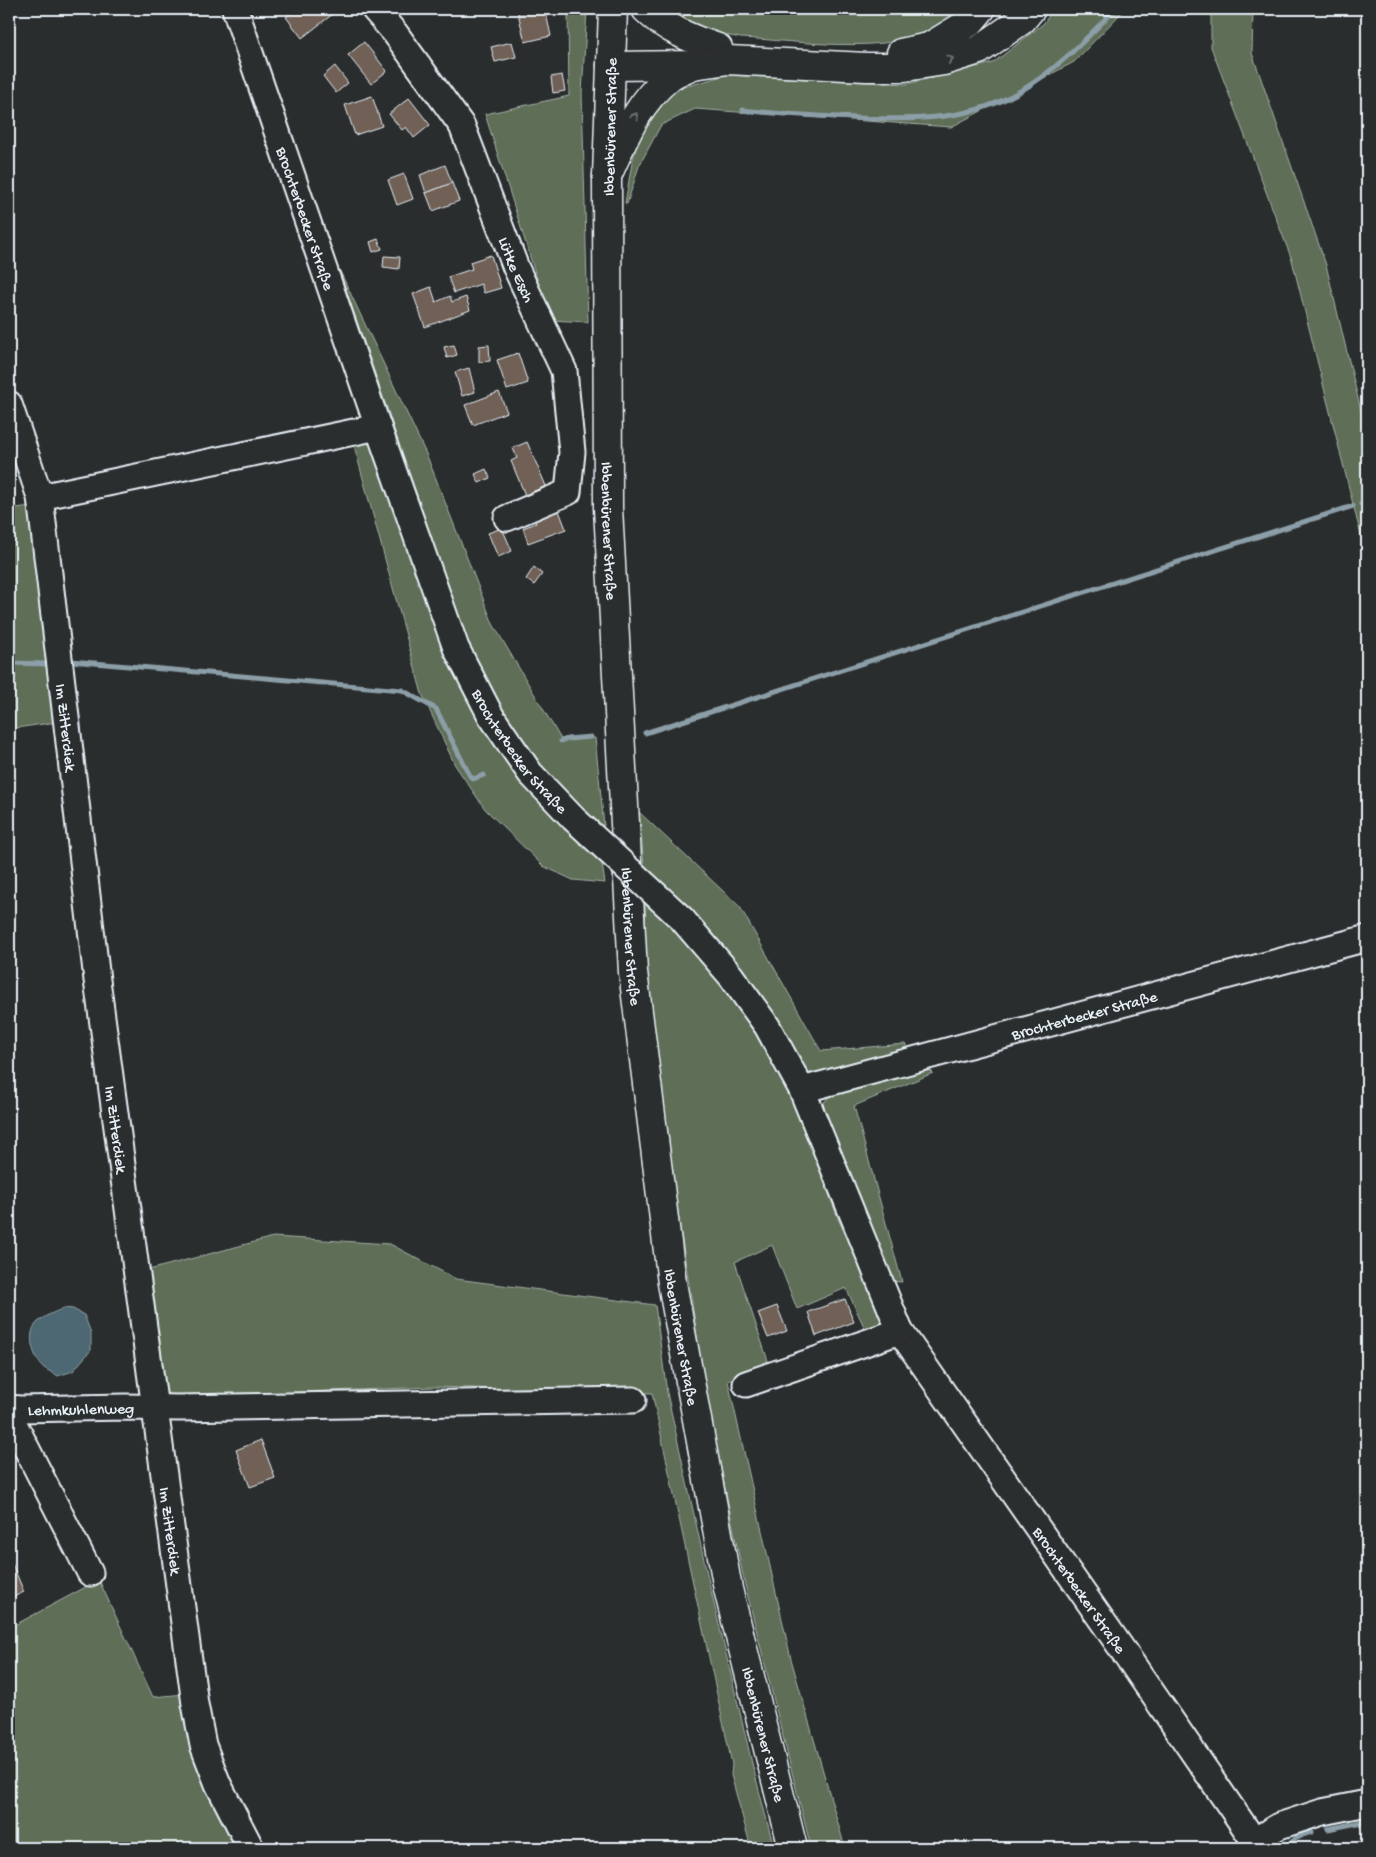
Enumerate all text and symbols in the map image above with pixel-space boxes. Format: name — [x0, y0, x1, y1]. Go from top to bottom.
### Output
one-way arrow — [945, 54, 954, 64]
street label: Ibbenbürener Straße — [602, 57, 623, 196]
one-way arrow — [629, 113, 639, 122]
street label: Brochterbecker Straße — [270, 144, 337, 294]
street label: Lütke Esch — [492, 235, 537, 307]
street label: Ibbenbürener Straße — [595, 462, 619, 601]
street label: Im Zitterdiek — [49, 683, 79, 774]
street label: Brochterbecker Straße — [465, 686, 570, 820]
street label: Ibbenbürener Straße — [614, 867, 643, 1007]
street label: Brochterbecker Straße — [1009, 989, 1161, 1046]
street label: Im Zitterdiek — [98, 1085, 129, 1176]
street label: Ibbenbürener Straße — [657, 1268, 700, 1408]
street label: Lehmkuhlenweg — [28, 1401, 134, 1422]
street label: Im Zitterdiek — [153, 1486, 184, 1578]
street label: Brochterbecker Straße — [1026, 1524, 1129, 1659]
street label: Ibbenbürener Straße — [735, 1666, 787, 1805]

